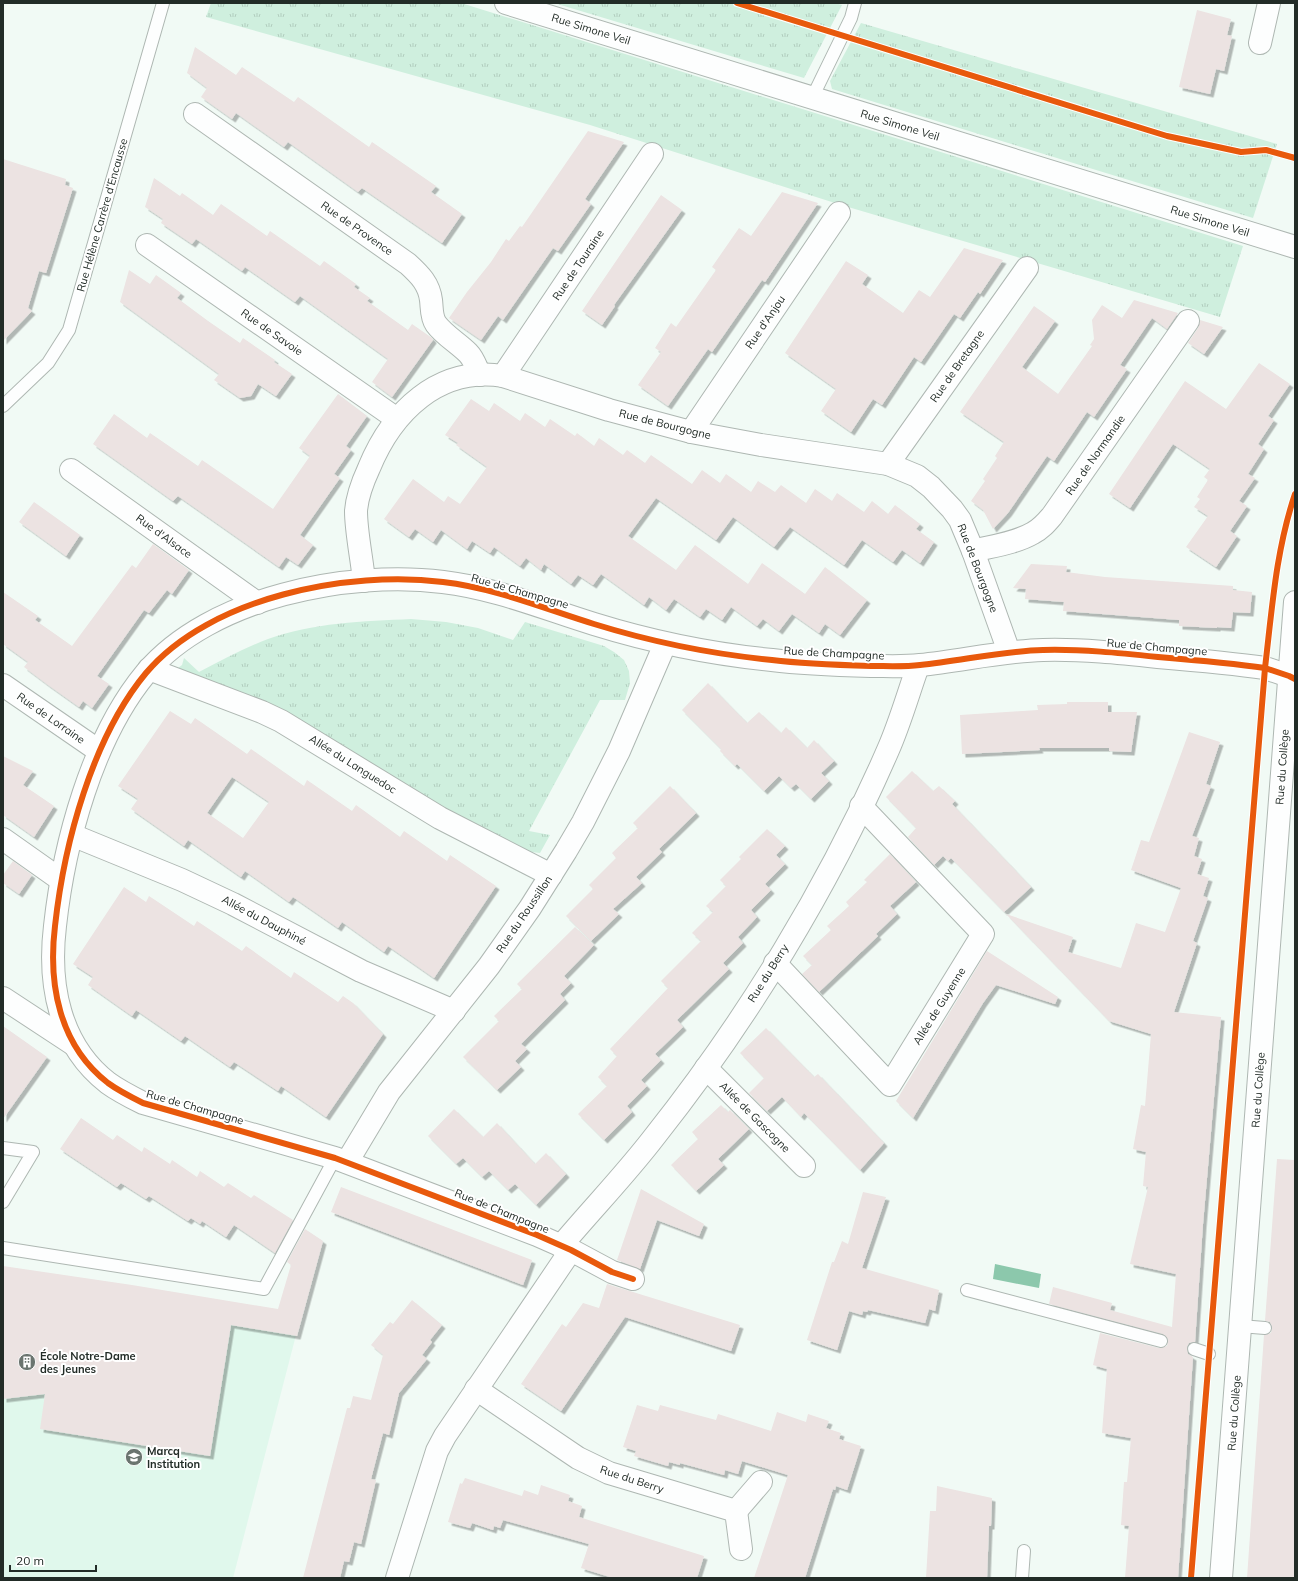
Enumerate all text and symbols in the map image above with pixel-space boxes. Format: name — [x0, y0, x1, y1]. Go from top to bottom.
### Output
street label: Rue Simone Veil — [550, 10, 632, 48]
street label: Rue Simone Veil — [859, 106, 941, 144]
street label: Rue Hélène Carrère d’Encausse — [73, 137, 131, 293]
street label: Rue de Provence — [318, 198, 396, 258]
street label: Rue Simone Veil — [1169, 202, 1251, 240]
street label: Rue de Touraine — [549, 227, 607, 303]
street label: Rue d'Anjou — [742, 293, 788, 351]
street label: Rue de Savoie — [238, 306, 306, 358]
street label: Rue de Bretagne — [927, 327, 987, 405]
street label: Rue de Bourgogne — [618, 406, 712, 442]
street label: Rue de Normandie — [1062, 412, 1128, 498]
street label: Rue d'Alsace — [133, 511, 195, 561]
street label: Rue de Bourgogne — [955, 521, 1001, 615]
street label: Rue de Champagne — [470, 570, 570, 612]
street label: Rue de Champagne — [1106, 636, 1208, 658]
street label: Rue de Champagne — [783, 643, 885, 663]
street label: Rue de Lorraine — [14, 689, 88, 747]
street label: Rue du Collège — [1272, 729, 1292, 805]
street label: Allée du Languedoc — [307, 731, 400, 797]
street label: Rue du Roussillon — [493, 873, 555, 955]
street label: Allée du Dauphiné — [220, 892, 308, 948]
street label: Rue du Berry — [745, 941, 792, 1005]
street label: Allée de Guyenne — [910, 965, 968, 1047]
street label: Rue du Collège — [1248, 1052, 1268, 1128]
street label: Allée de Gascogne — [717, 1079, 793, 1155]
street label: Rue de Champagne — [145, 1086, 245, 1128]
street label: Rue de Champagne — [453, 1186, 551, 1236]
place label: École Notre-Dame des Jeunes — [40, 1349, 136, 1376]
building icon: École Notre-Dame des Jeunes — [17, 1352, 37, 1372]
street label: Rue du Collège — [1224, 1375, 1244, 1451]
place label: Marcq Institution — [147, 1444, 200, 1471]
school or university icon: Marcq Institution — [124, 1447, 144, 1467]
street label: Rue du Berry — [598, 1462, 666, 1496]
scale bar — [10, 1547, 96, 1573]
text: 20 m — [16, 1553, 44, 1568]

